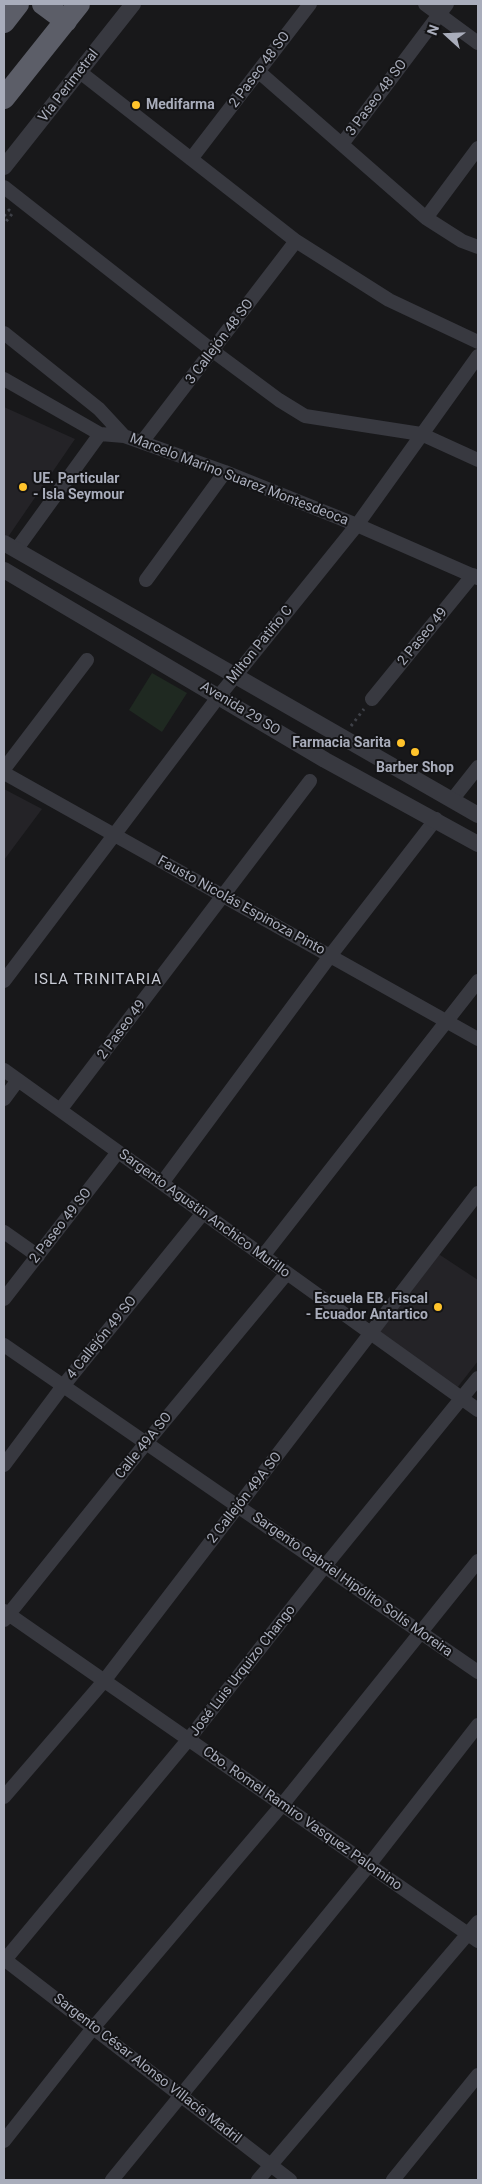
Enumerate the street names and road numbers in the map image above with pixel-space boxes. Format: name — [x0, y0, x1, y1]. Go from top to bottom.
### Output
street label: 2 Paseo 48 SO — [226, 29, 294, 111]
street label: Vía Perimetral — [35, 46, 103, 126]
street label: 3 Paseo 48 SO — [343, 57, 411, 139]
street label: 3 Callejón 48 SO — [183, 296, 257, 388]
street label: Marcelo Marino Suarez Montesdeoca — [127, 430, 351, 530]
street label: Milton Patiño C — [223, 603, 297, 687]
street label: 2 Paseo 49 — [395, 605, 451, 669]
street label: Avenida 29 SO — [197, 679, 283, 739]
street label: Fausto Nicolás Espinoza Pinto — [154, 853, 328, 959]
street label: 2 Paseo 49 — [94, 997, 150, 1063]
street label: Sargento Agustin Anchico Murillo — [115, 1146, 293, 1282]
street label: 2 Paseo 49 SO — [26, 1185, 96, 1267]
street label: 4 Callejón 49 SO — [63, 1293, 141, 1383]
street label: Calle 49A SO — [112, 1409, 176, 1483]
street label: 2 Callejón 49A SO — [204, 1449, 286, 1547]
street label: Sargento Gabriel Hipólito Solís Moreira — [249, 1509, 455, 1661]
street label: José Luis Urquizo Chango — [187, 1602, 299, 1740]
street label: Cbo. Romel Ramiro Vasquez Palomino — [199, 1743, 405, 1895]
street label: Sargento César Alonso Villacís Madril — [50, 1990, 244, 2148]

